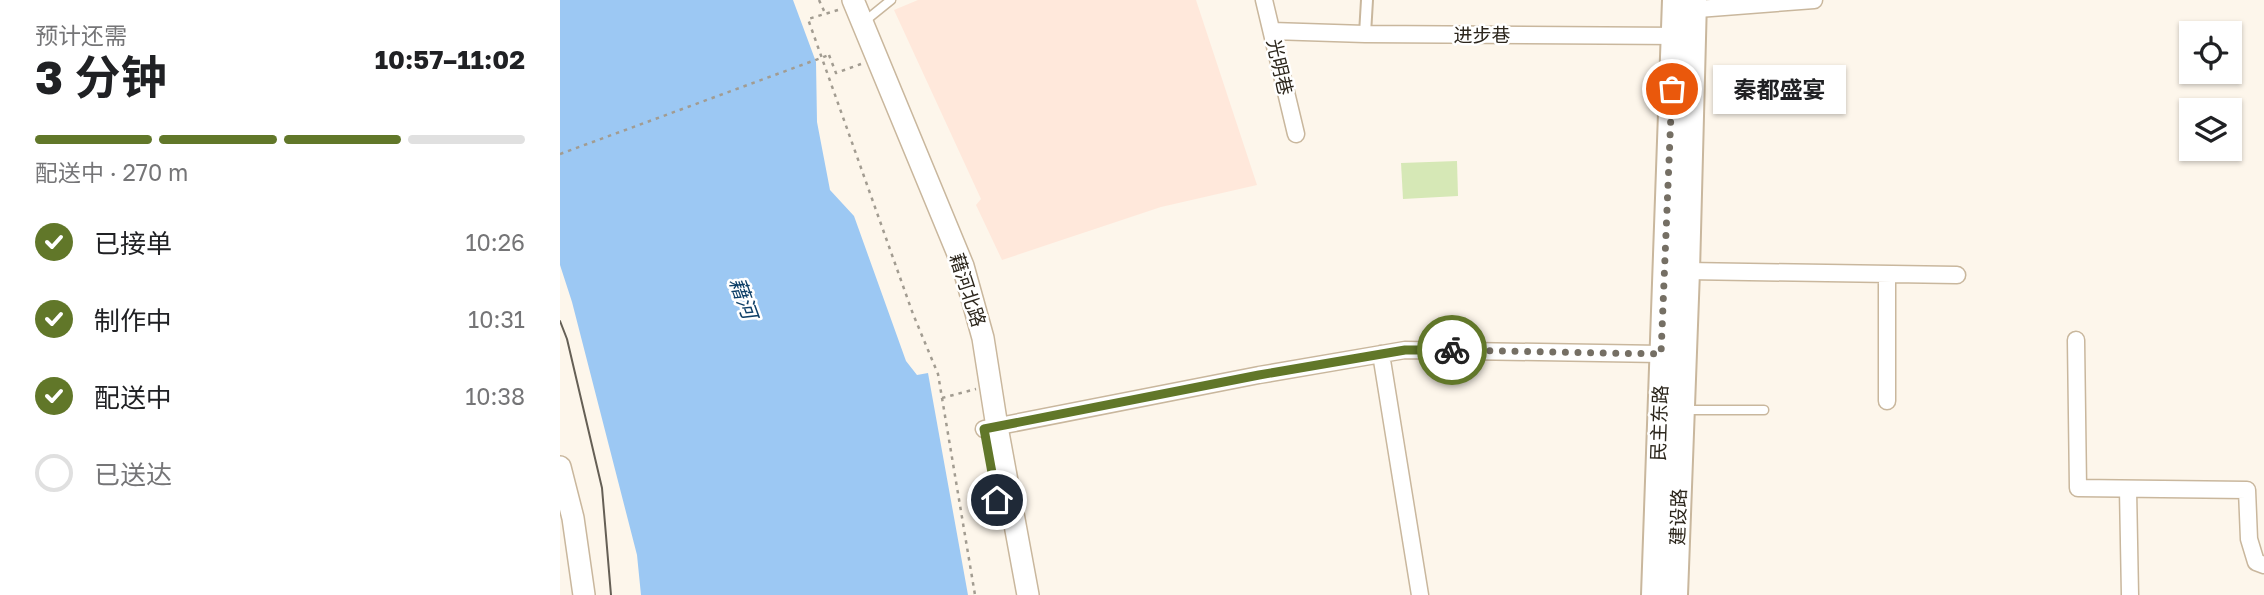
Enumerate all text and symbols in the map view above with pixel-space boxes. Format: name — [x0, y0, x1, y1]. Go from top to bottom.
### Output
text: 预计还需 — [35, 21, 127, 49]
map controls — [2179, 21, 2242, 161]
button: locate — [2179, 21, 2242, 84]
street label: 进步巷 — [1453, 23, 1511, 46]
street label: 光明巷 — [1263, 37, 1298, 97]
text: 10:57–11:02 — [375, 44, 525, 75]
text: 3 分钟 — [35, 49, 167, 104]
pin — [1642, 59, 1702, 119]
callout: 秦都盛宴 — [1714, 64, 1847, 114]
icon: bag — [1653, 70, 1691, 108]
text: 秦都盛宴 — [1734, 75, 1826, 103]
button: layers — [2179, 98, 2242, 161]
text: 配送中 · 270 m — [35, 158, 188, 186]
icon: check — [35, 223, 73, 261]
text: 已接单 — [94, 228, 172, 259]
text: 10:26 — [465, 228, 525, 256]
street label: 藉河北路 — [946, 250, 991, 330]
water label: 藉河 — [725, 273, 765, 326]
icon: check — [35, 300, 73, 338]
text: 制作中 — [94, 305, 172, 336]
text: 10:31 — [468, 305, 525, 333]
courier — [1417, 315, 1487, 385]
icon: bike — [1433, 331, 1471, 369]
icon: check — [35, 377, 73, 415]
text: 配送中 — [94, 382, 172, 413]
text: 10:38 — [465, 382, 525, 410]
street label: 民主东路 — [1646, 385, 1671, 461]
text: 已送达 — [94, 459, 172, 490]
pin — [967, 470, 1027, 530]
icon: home — [978, 481, 1016, 519]
street label: 建设路 — [1665, 488, 1690, 546]

